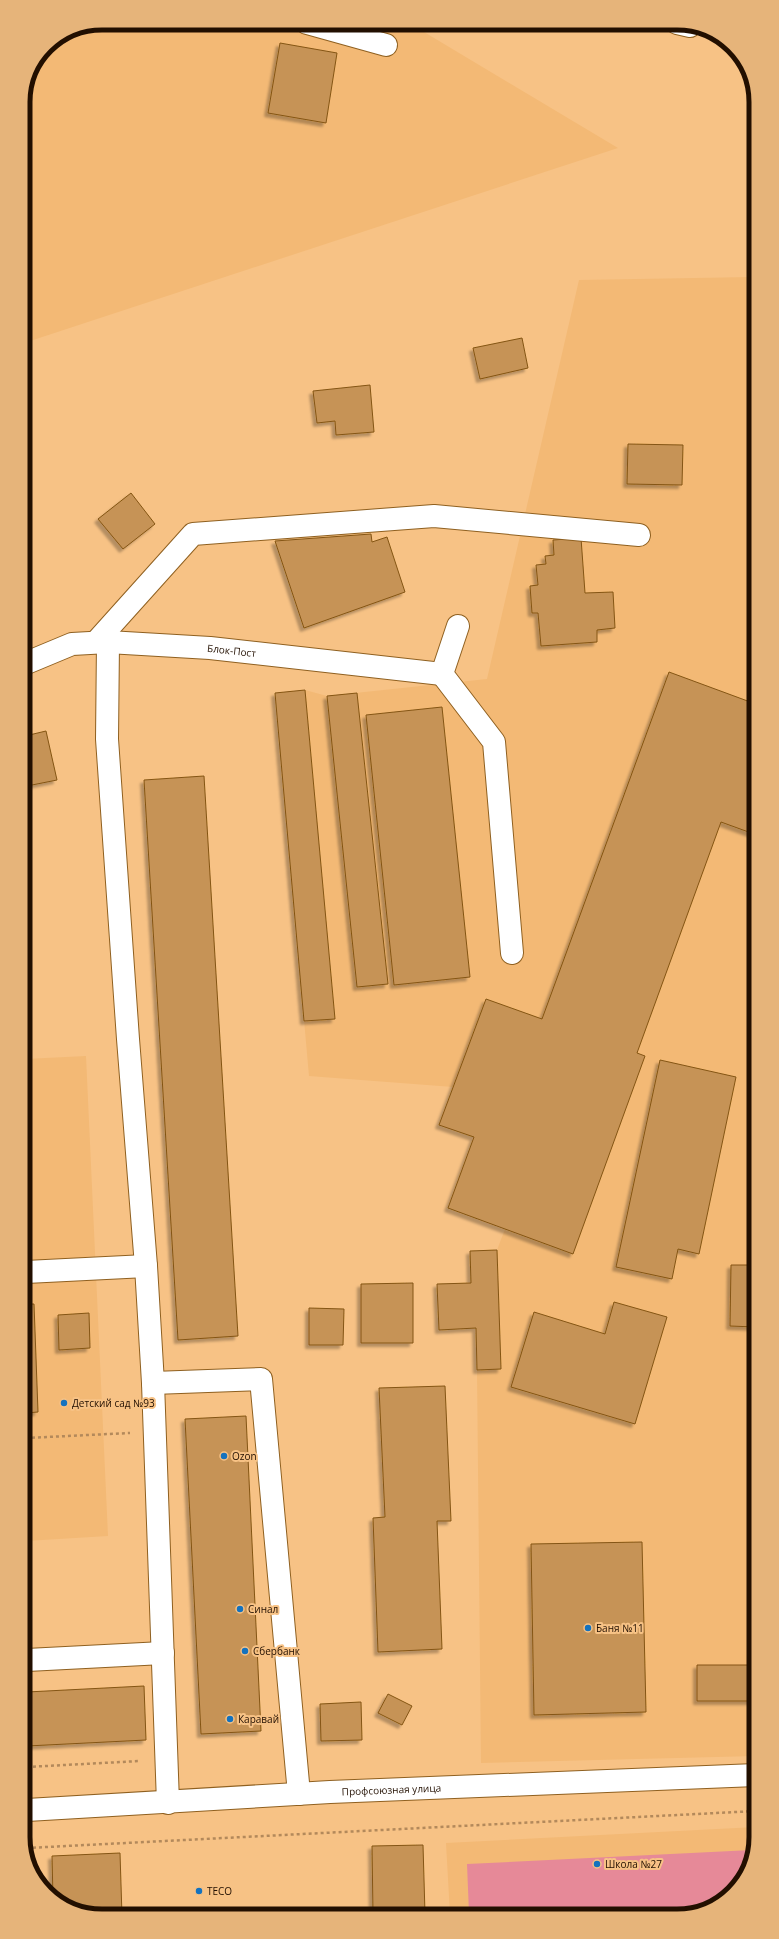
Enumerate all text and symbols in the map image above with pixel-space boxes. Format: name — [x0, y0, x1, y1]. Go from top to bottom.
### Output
street label: Блок-Пост — [206, 641, 257, 660]
place label: Детский сад №93 — [72, 1396, 155, 1410]
marker: Детский сад №93 — [59, 1398, 69, 1408]
place label: Ozon — [232, 1449, 257, 1463]
marker: Ozon — [219, 1451, 229, 1461]
place label: Синал — [248, 1602, 278, 1616]
marker: Синал — [235, 1604, 245, 1614]
place label: Баня №11 — [596, 1621, 644, 1635]
marker: Баня №11 — [583, 1623, 593, 1633]
place label: Сбербанк — [253, 1644, 301, 1658]
marker: Сбербанк — [240, 1646, 250, 1656]
place label: Каравай — [238, 1712, 279, 1726]
marker: Каравай — [225, 1714, 235, 1724]
street label: Профсоюзная улица — [341, 1781, 441, 1799]
place label: Школа №27 — [605, 1857, 662, 1871]
marker: Школа №27 — [592, 1859, 602, 1869]
place label: ТЕСО — [207, 1884, 232, 1898]
marker: ТЕСО — [194, 1886, 204, 1896]

